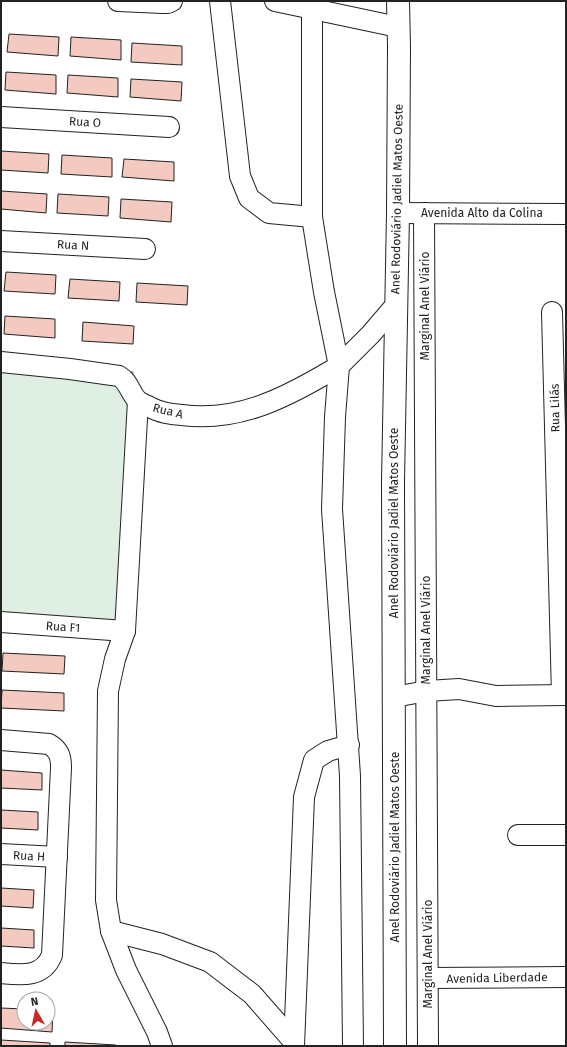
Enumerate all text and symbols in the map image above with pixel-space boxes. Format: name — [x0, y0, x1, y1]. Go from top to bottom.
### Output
street label: Anel Rodoviário Jadiel Matos Oeste — [388, 104, 406, 294]
street label: Rua O — [69, 114, 101, 130]
street label: Avenida Alto da Colina — [421, 206, 543, 220]
street label: Rua N — [57, 237, 89, 253]
street label: Marginal Anel Viário — [418, 252, 432, 360]
street label: Rua Lilás — [548, 383, 562, 433]
street label: Rua A — [151, 400, 185, 422]
street label: Anel Rodoviário Jadiel Matos Oeste — [387, 428, 401, 618]
street label: Marginal Anel Viário — [419, 576, 433, 684]
street label: Rua F1 — [45, 619, 81, 635]
street label: Anel Rodoviário Jadiel Matos Oeste — [388, 752, 402, 942]
street label: Rua H — [13, 848, 45, 864]
street label: Marginal Anel Viário — [421, 900, 435, 1008]
street label: Avenida Liberdade — [446, 970, 548, 986]
north arrow — [16, 991, 56, 1031]
text: N — [30, 995, 39, 1009]

